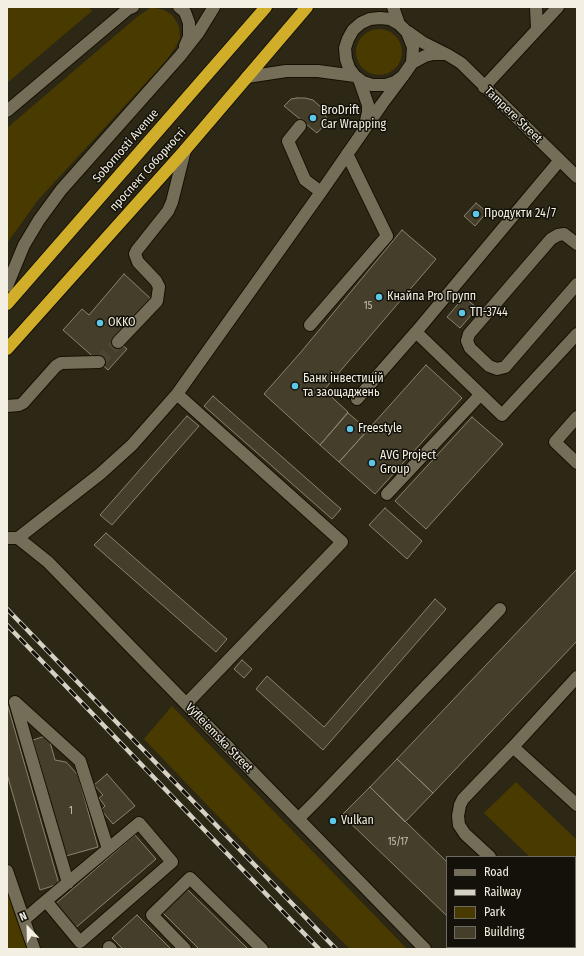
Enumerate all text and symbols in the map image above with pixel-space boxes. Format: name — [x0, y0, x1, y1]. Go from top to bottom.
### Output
street label: Tampere Street — [481, 84, 545, 146]
place label: BroDrift Car Wrapping — [321, 104, 386, 132]
street label: Sobornosti Avenue — [90, 106, 162, 186]
marker: BroDrift Car Wrapping — [308, 113, 318, 123]
street label: проспект Соборності — [107, 126, 189, 214]
place label: Продукти 24/7 — [484, 207, 556, 221]
marker: Продукти 24/7 — [471, 209, 481, 219]
place label: Кнайпа Pro Групп — [387, 290, 476, 304]
marker: Кнайпа Pro Групп — [374, 292, 384, 302]
house number: 15 — [364, 300, 372, 312]
place label: ТП-3744 — [470, 306, 508, 320]
marker: ТП-3744 — [457, 308, 467, 318]
place label: OKKO — [108, 316, 136, 330]
marker: OKKO — [95, 318, 105, 328]
place label: Банк інвестицій та заощаджень — [303, 372, 384, 400]
marker: Банк інвестицій та заощаджень — [290, 381, 300, 391]
place label: Freestyle — [358, 422, 402, 436]
marker: Freestyle — [345, 424, 355, 434]
place label: AVG Project Group — [380, 449, 436, 477]
marker: AVG Project Group — [367, 458, 377, 468]
street label: Vyfleiemska Street — [182, 700, 256, 776]
house number: 1 — [69, 805, 73, 817]
place label: Vulkan — [341, 814, 374, 828]
marker: Vulkan — [328, 816, 338, 826]
house number: 15/17 — [388, 836, 408, 848]
legend — [446, 856, 576, 948]
text: Road — [484, 865, 509, 879]
text: Railway — [484, 885, 521, 899]
text: Park — [484, 905, 505, 919]
north arrow — [8, 908, 48, 948]
text: N — [18, 909, 29, 924]
text: Building — [484, 925, 524, 939]

